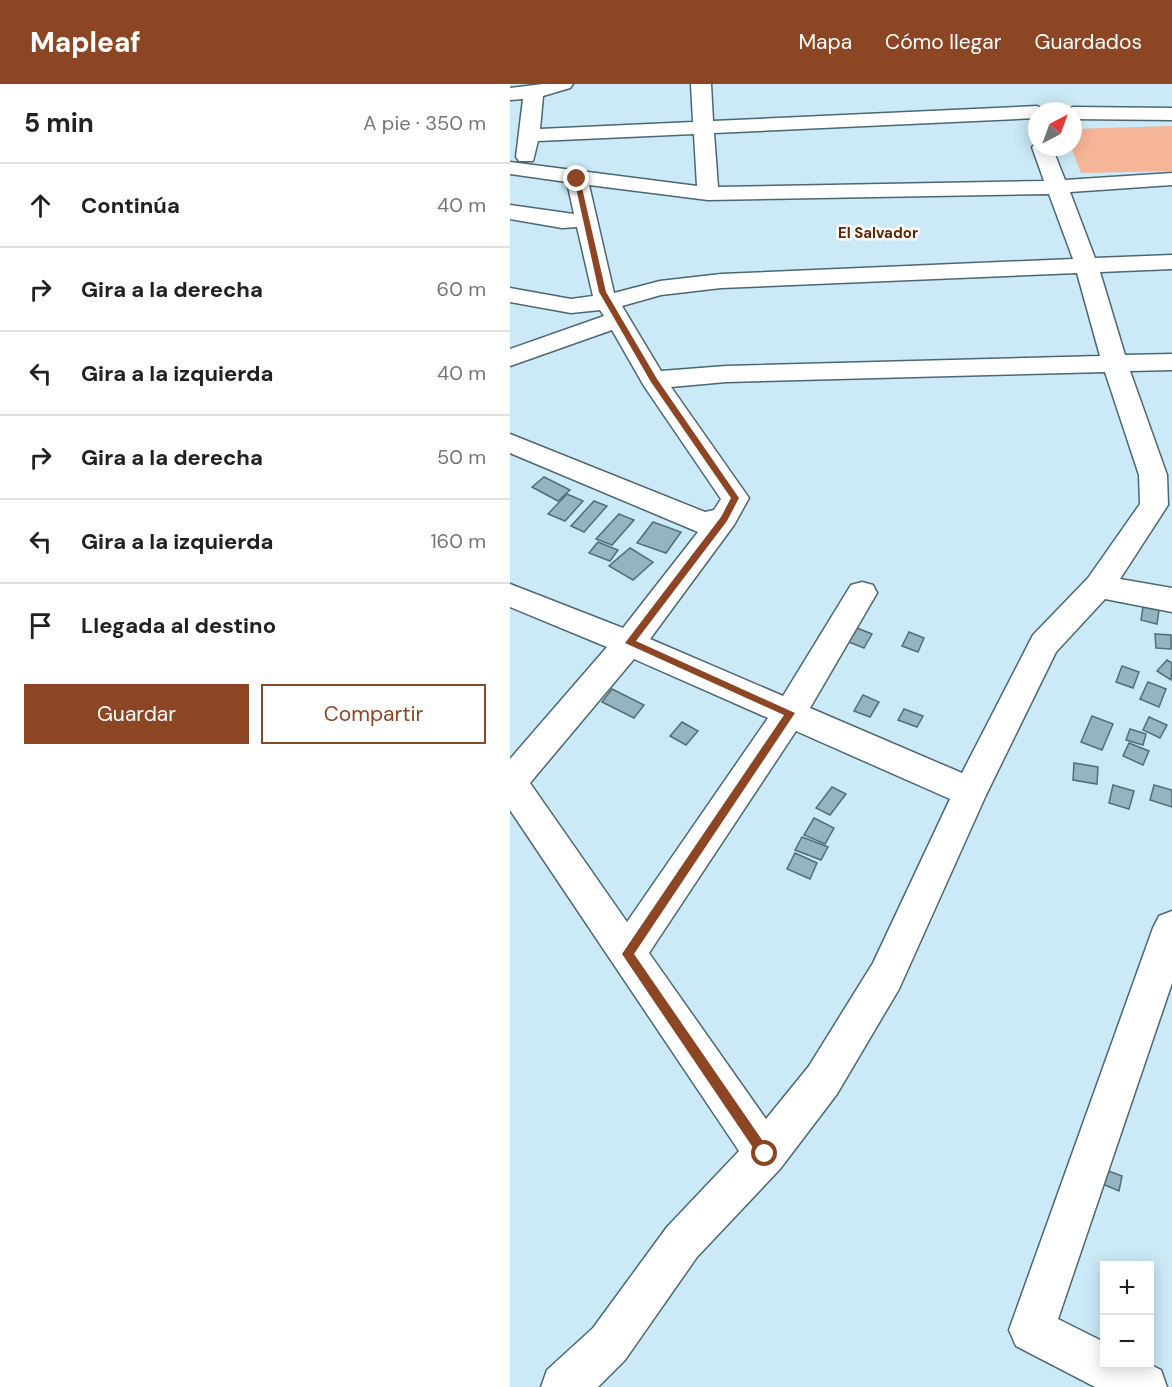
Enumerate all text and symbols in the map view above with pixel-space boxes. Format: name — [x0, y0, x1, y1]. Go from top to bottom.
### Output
text: Mapleaf — [30, 24, 141, 61]
text: Mapa — [798, 28, 852, 56]
text: Cómo llegar — [885, 28, 1002, 56]
text: Guardados — [1035, 28, 1142, 56]
north arrow — [1028, 102, 1082, 156]
text: 5 min — [24, 106, 94, 140]
text: A pie · 350 m — [363, 110, 486, 136]
route end — [563, 165, 589, 191]
icon: ahead — [24, 189, 57, 222]
text: Continúa — [81, 191, 180, 220]
text: 40 m — [437, 192, 486, 218]
district label: El Salvador — [838, 223, 918, 243]
icon: right — [24, 273, 57, 306]
text: Gira a la derecha — [81, 275, 263, 304]
text: 60 m — [437, 276, 486, 302]
icon: left — [24, 357, 57, 390]
text: Gira a la izquierda — [81, 359, 273, 388]
text: 40 m — [437, 360, 486, 386]
icon: right — [24, 441, 57, 474]
text: Gira a la derecha — [81, 443, 263, 472]
text: 50 m — [437, 444, 486, 470]
icon: left — [24, 525, 57, 558]
text: Gira a la izquierda — [81, 527, 273, 556]
text: 160 m — [430, 528, 486, 554]
icon: arrive — [24, 609, 57, 642]
text: Llegada al destino — [81, 611, 276, 640]
button: Guardar — [24, 684, 249, 744]
button: Compartir — [261, 684, 486, 744]
route start — [751, 1140, 777, 1166]
map controls — [1100, 1261, 1154, 1369]
button: + — [1100, 1261, 1154, 1315]
button: − — [1100, 1315, 1154, 1369]

